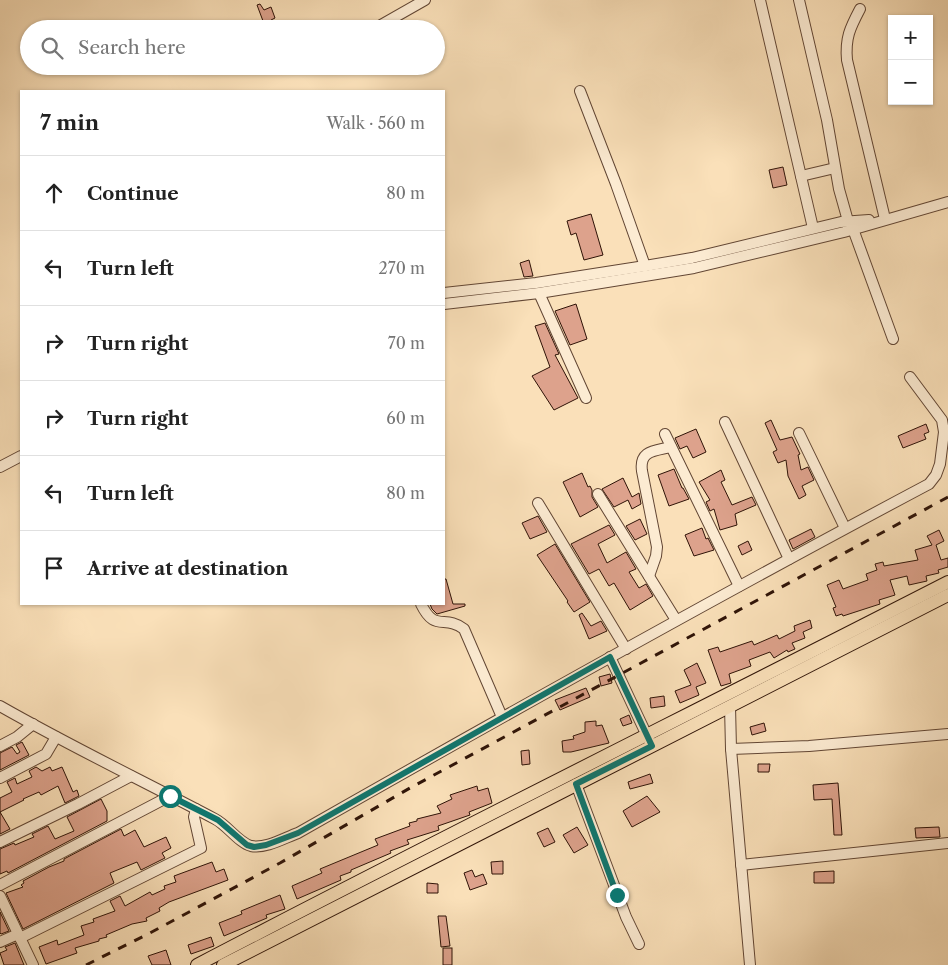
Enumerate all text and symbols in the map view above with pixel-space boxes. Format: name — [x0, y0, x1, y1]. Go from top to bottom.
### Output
map controls — [888, 15, 933, 105]
button: + — [888, 15, 933, 60]
search box — [20, 20, 445, 75]
icon: search — [38, 34, 66, 62]
text: Search here — [78, 36, 186, 59]
button: − — [888, 60, 933, 105]
text: 7 min — [40, 110, 99, 135]
text: Walk · 560 m — [326, 113, 425, 133]
icon: ahead — [40, 179, 68, 207]
text: Continue — [87, 182, 179, 205]
text: 80 m — [386, 183, 425, 203]
icon: left — [40, 254, 68, 282]
text: Turn left — [87, 257, 174, 280]
text: 270 m — [379, 258, 425, 278]
icon: right — [40, 329, 68, 357]
text: Turn right — [87, 332, 188, 355]
text: 70 m — [388, 333, 425, 353]
icon: right — [40, 404, 68, 432]
text: Turn right — [87, 407, 188, 430]
text: 60 m — [386, 408, 425, 428]
icon: left — [40, 479, 68, 507]
text: Turn left — [87, 482, 174, 505]
text: 80 m — [386, 483, 425, 503]
icon: arrive — [40, 554, 68, 582]
text: Arrive at destination — [87, 557, 288, 580]
route start — [159, 785, 182, 808]
route end — [606, 884, 629, 907]

